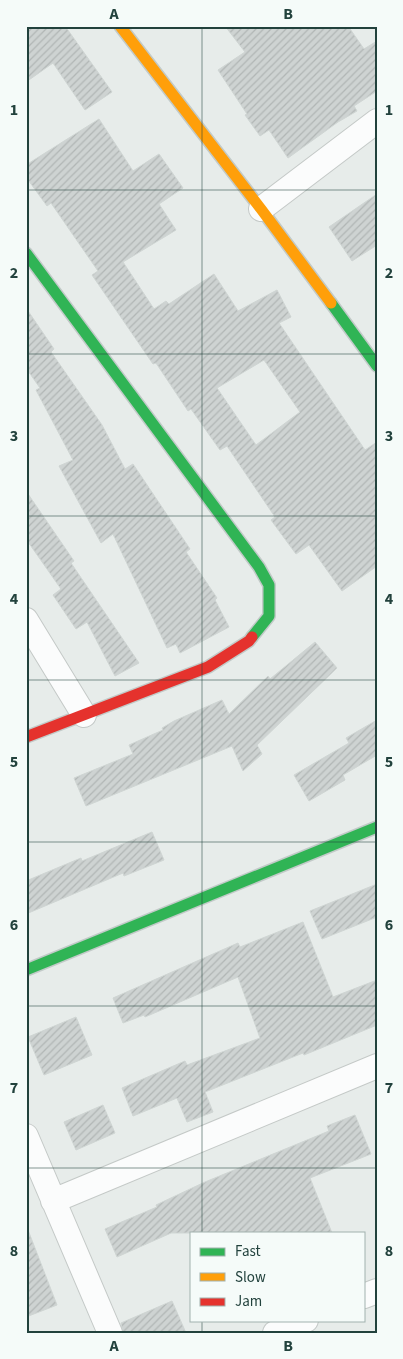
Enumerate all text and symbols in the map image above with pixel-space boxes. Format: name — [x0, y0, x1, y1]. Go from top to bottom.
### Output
text: A — [108, 3, 119, 25]
text: B — [283, 3, 293, 25]
text: 1 — [10, 99, 18, 121]
text: 1 — [385, 99, 393, 121]
text: 2 — [10, 262, 18, 284]
text: 2 — [385, 262, 393, 284]
text: 3 — [10, 425, 18, 447]
text: 3 — [385, 425, 393, 447]
text: 4 — [10, 588, 19, 610]
text: 4 — [385, 588, 394, 610]
text: 5 — [10, 751, 18, 773]
text: 5 — [385, 751, 393, 773]
text: 6 — [10, 914, 18, 936]
text: 6 — [385, 914, 393, 936]
text: 7 — [10, 1077, 18, 1099]
text: 7 — [385, 1077, 393, 1099]
legend — [190, 1232, 366, 1322]
text: 8 — [10, 1240, 18, 1262]
text: 8 — [385, 1240, 393, 1262]
text: Fast — [235, 1241, 261, 1262]
text: Slow — [235, 1267, 266, 1288]
text: Jam — [235, 1291, 262, 1312]
text: A — [108, 1335, 119, 1357]
text: B — [283, 1335, 293, 1357]

